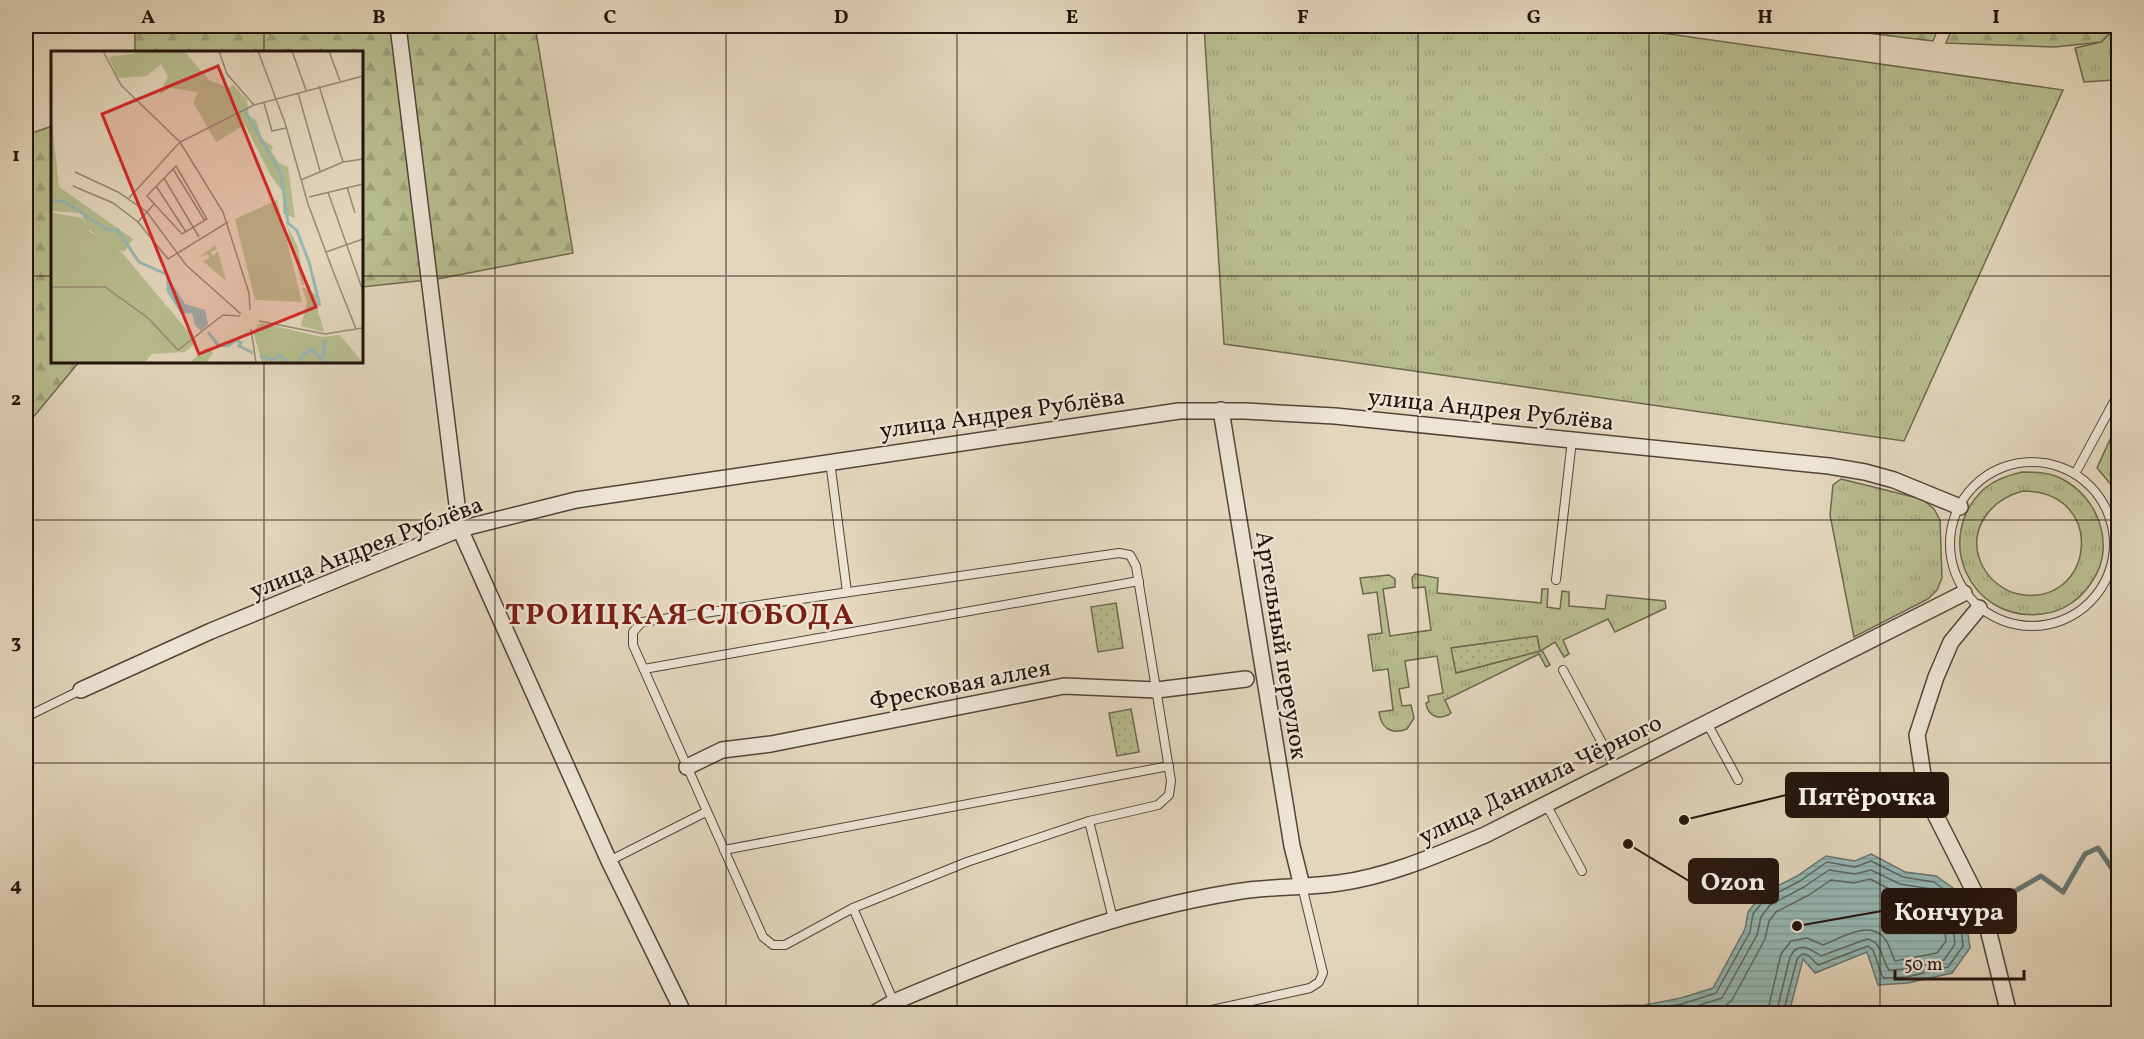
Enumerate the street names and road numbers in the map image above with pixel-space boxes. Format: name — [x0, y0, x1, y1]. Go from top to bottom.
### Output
street label: улица Андрея Рублёва — [877, 381, 1127, 449]
street label: улица Андрея Рублёва — [1366, 381, 1616, 441]
street label: улица Андрея Рублёва — [245, 489, 488, 609]
street label: Артельный переулок — [1245, 529, 1315, 762]
street label: Фресковая аллея — [867, 652, 1054, 720]
street label: улица Даниила Чёрного — [1413, 707, 1668, 855]

